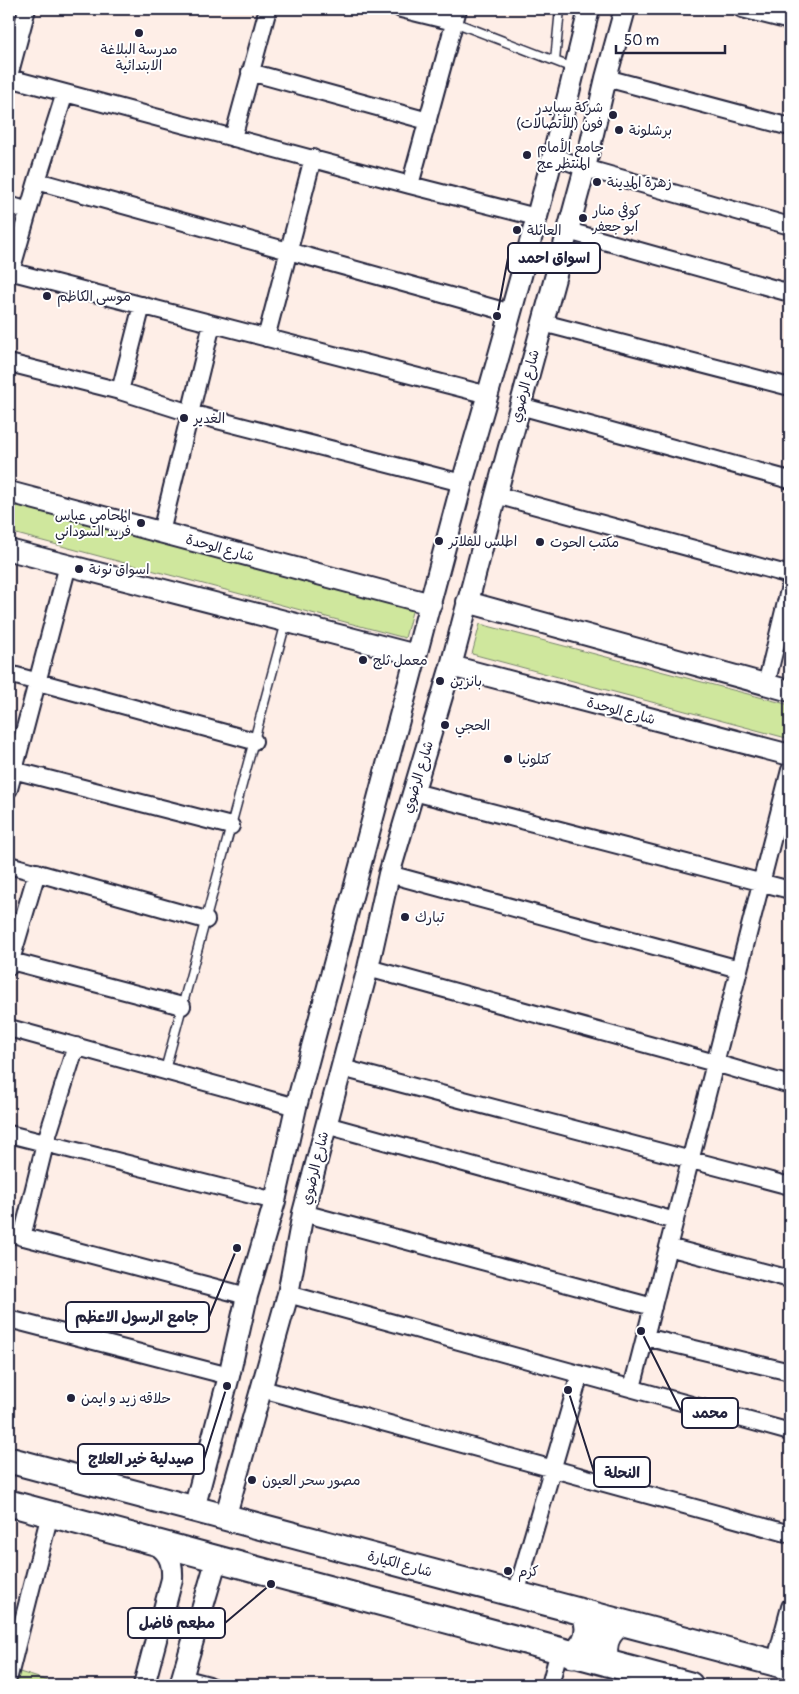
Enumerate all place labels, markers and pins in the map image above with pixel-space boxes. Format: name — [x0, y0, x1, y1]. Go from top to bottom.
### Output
marker: مدرسة البلاغة الابتدائية — [133, 27, 145, 39]
place label: مدرسة البلاغة الابتدائية — [100, 41, 178, 74]
place label: شركة سبايدر فون (للأتصالات) — [516, 99, 603, 132]
marker: شركة سبايدر فون (للأتصالات) — [607, 109, 619, 121]
place label: برشلونة — [629, 122, 672, 139]
marker: برشلونة — [613, 124, 625, 136]
place label: جامع الأمام المنتظر عج — [537, 138, 604, 173]
marker: جامع الأمام المنتظر عج — [521, 149, 533, 161]
place label: زهرة المدينة — [607, 174, 672, 191]
marker: زهرة المدينة — [591, 176, 603, 188]
place label: كوفي منار ابو جعفر — [592, 202, 641, 235]
marker: كوفي منار ابو جعفر — [577, 212, 589, 224]
place label: العائلة — [527, 222, 562, 239]
marker: العائلة — [511, 224, 523, 236]
callout: اسواق احمد — [508, 243, 600, 273]
place label: موسى الكاظم — [57, 288, 131, 307]
marker: موسى الكاظم — [41, 290, 53, 302]
place label: الغدير — [193, 410, 225, 427]
marker: الغدير — [178, 412, 190, 424]
place label: المحامي عباس فريد السوداني — [55, 507, 131, 544]
marker: المحامي عباس فريد السوداني — [135, 517, 147, 529]
place label: اطلس للفلاتر — [448, 533, 517, 550]
place label: مكتب الحوت — [550, 534, 619, 551]
marker: اطلس للفلاتر — [433, 535, 445, 547]
marker: مكتب الحوت — [534, 536, 546, 548]
place label: اسواق نونة — [89, 561, 149, 578]
marker: اسواق نونة — [73, 563, 85, 575]
place label: معمل ثلج — [373, 652, 428, 670]
marker: معمل ثلج — [357, 654, 369, 666]
place label: بانزين — [450, 673, 482, 690]
marker: بانزين — [434, 675, 446, 687]
place label: الحجي — [455, 717, 490, 738]
marker: الحجي — [439, 719, 451, 731]
place label: كتلونيا — [518, 751, 551, 768]
marker: كتلونيا — [502, 753, 514, 765]
place label: تبارك — [415, 909, 445, 926]
marker: تبارك — [399, 911, 411, 923]
callout: جامع الرسول الاعظم — [66, 1302, 209, 1332]
place label: حلاقه زيد و ايمن — [81, 1390, 171, 1407]
marker: حلاقه زيد و ايمن — [65, 1392, 77, 1404]
callout: محمد — [682, 1398, 738, 1428]
callout: صيدلية خير العلاج — [78, 1444, 204, 1474]
callout: النحلة — [594, 1457, 650, 1487]
place label: مصور سحر العيون — [262, 1472, 361, 1489]
marker: مصور سحر العيون — [246, 1474, 258, 1486]
place label: كرم — [518, 1563, 539, 1582]
marker: كرم — [502, 1565, 514, 1577]
callout: مطعم فاضل — [128, 1608, 225, 1638]

